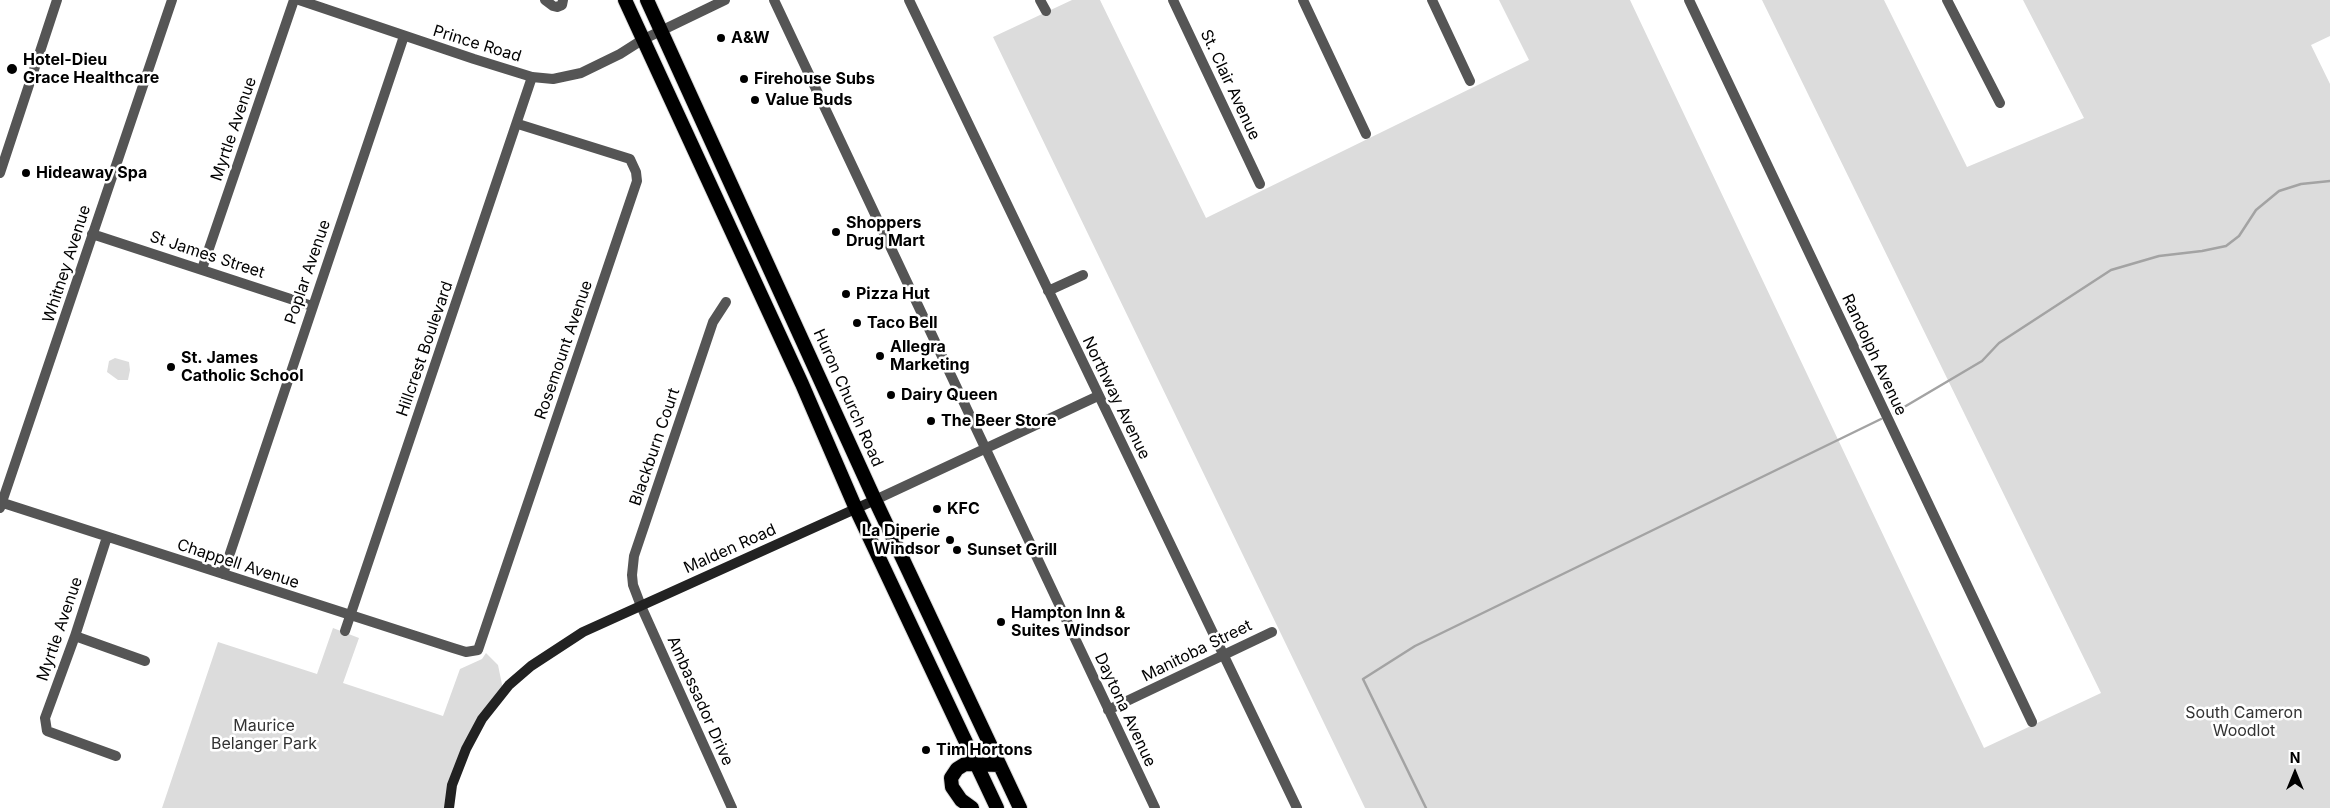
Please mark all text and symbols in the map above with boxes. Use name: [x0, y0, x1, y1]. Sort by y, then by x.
street label: Prince Road: [430, 21, 524, 67]
street label: St. Clair Avenue: [1196, 27, 1264, 143]
place label: A&W: [731, 28, 770, 48]
marker: A&W: [715, 32, 727, 44]
place label: Hotel-Dieu Grace Healthcare: [23, 50, 159, 88]
marker: Hotel-Dieu Grace Healthcare: [5, 62, 19, 76]
place label: Firehouse Subs: [754, 69, 875, 89]
marker: Firehouse Subs: [738, 73, 750, 85]
street label: Myrtle Avenue: [207, 74, 261, 184]
place label: Value Buds: [765, 90, 852, 110]
marker: Value Buds: [749, 94, 761, 106]
place label: Hideaway Spa: [36, 163, 147, 183]
marker: Hideaway Spa: [20, 167, 32, 179]
street label: Whitney Avenue: [39, 203, 95, 325]
place label: Shoppers Drug Mart: [846, 213, 925, 251]
street label: Poplar Avenue: [281, 217, 335, 327]
marker: Shoppers Drug Mart: [830, 226, 842, 238]
street label: St James Street: [147, 227, 267, 283]
street label: Rosemount Avenue: [531, 278, 597, 422]
street label: Hillcrest Boulevard: [393, 279, 457, 419]
place label: Pizza Hut: [856, 284, 930, 304]
marker: Pizza Hut: [840, 288, 852, 300]
street label: Randolph Avenue: [1837, 291, 1911, 419]
place label: Taco Bell: [867, 313, 938, 333]
marker: Taco Bell: [851, 317, 863, 329]
street label: Huron Church Road: [809, 326, 887, 470]
street label: Northway Avenue: [1078, 334, 1154, 462]
place label: Allegra Marketing: [890, 337, 970, 375]
place label: St. James Catholic School: [181, 348, 303, 386]
marker: Allegra Marketing: [874, 350, 886, 362]
marker: St. James Catholic School: [165, 361, 177, 373]
place label: Dairy Queen: [901, 385, 998, 405]
street label: Blackburn Court: [626, 386, 684, 508]
marker: Dairy Queen: [885, 389, 897, 401]
place label: The Beer Store: [941, 411, 1057, 431]
marker: The Beer Store: [925, 415, 937, 427]
place label: KFC: [947, 499, 980, 519]
marker: KFC: [931, 503, 943, 515]
street label: Malden Road: [681, 520, 779, 578]
place label: La Diperie Windsor: [862, 521, 940, 559]
marker: La Diperie Windsor: [944, 534, 956, 546]
street label: Chappell Avenue: [174, 535, 302, 593]
place label: Sunset Grill: [967, 540, 1057, 560]
marker: Sunset Grill: [951, 544, 963, 556]
street label: Myrtle Avenue: [33, 574, 87, 684]
place label: Hampton Inn & Suites Windsor: [1011, 603, 1130, 641]
marker: Hampton Inn & Suites Windsor: [995, 616, 1007, 628]
street label: Manitoba Street: [1139, 616, 1255, 686]
street label: Ambassador Drive: [663, 633, 737, 769]
street label: Daytona Avenue: [1090, 650, 1160, 770]
park label: South Cameron Woodlot: [2185, 703, 2303, 741]
park label: Maurice Belanger Park: [211, 716, 317, 754]
place label: Tim Hortons: [936, 740, 1032, 760]
marker: Tim Hortons: [920, 744, 932, 756]
north arrow: [2270, 748, 2320, 798]
text: N: [2290, 749, 2300, 766]

